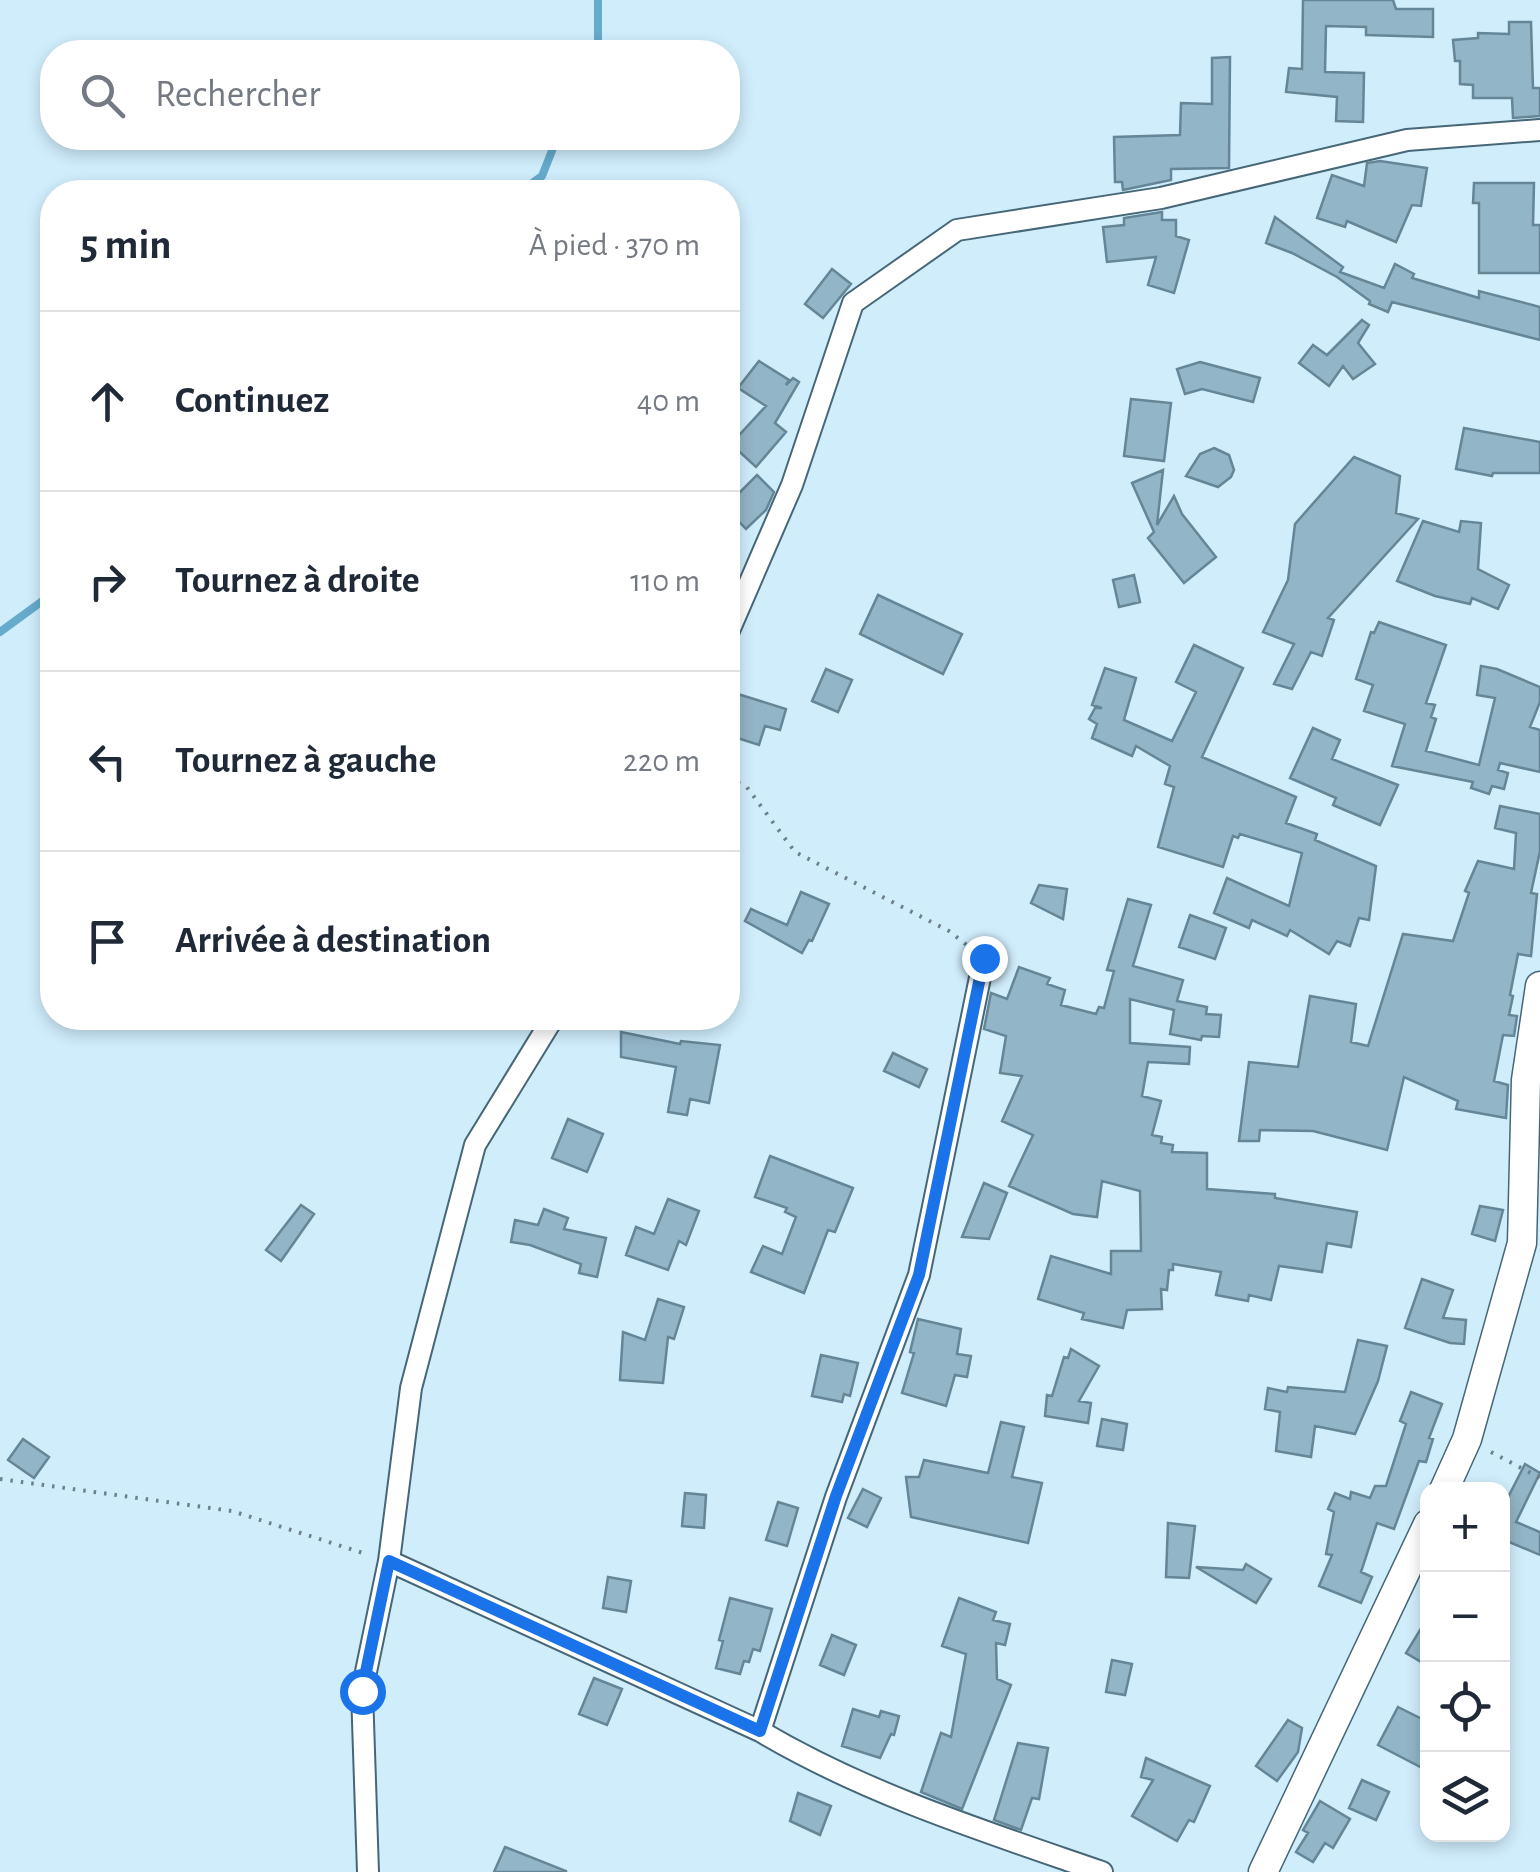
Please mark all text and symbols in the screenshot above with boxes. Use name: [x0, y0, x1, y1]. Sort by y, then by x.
search box: [40, 40, 740, 150]
icon: search: [75, 68, 130, 123]
text: Rechercher: [155, 76, 321, 114]
text: 5 min: [80, 224, 172, 266]
text: À pied · 370 m: [529, 229, 700, 261]
icon: ahead: [80, 374, 135, 429]
text: Continuez: [175, 382, 329, 420]
text: 40 m: [637, 385, 700, 417]
icon: right: [80, 554, 135, 609]
text: Tournez à droite: [175, 562, 420, 600]
text: 110 m: [630, 565, 700, 597]
icon: left: [80, 734, 135, 789]
text: Tournez à gauche: [175, 742, 437, 780]
text: 220 m: [623, 745, 700, 777]
icon: arrive: [80, 914, 135, 969]
text: Arrivée à destination: [175, 922, 491, 960]
route end: [962, 936, 1008, 982]
map controls: [1420, 1482, 1510, 1842]
button: +: [1420, 1482, 1510, 1572]
button: −: [1420, 1572, 1510, 1662]
button: locate: [1420, 1662, 1510, 1752]
route start: [340, 1669, 386, 1715]
button: layers: [1420, 1752, 1510, 1842]

